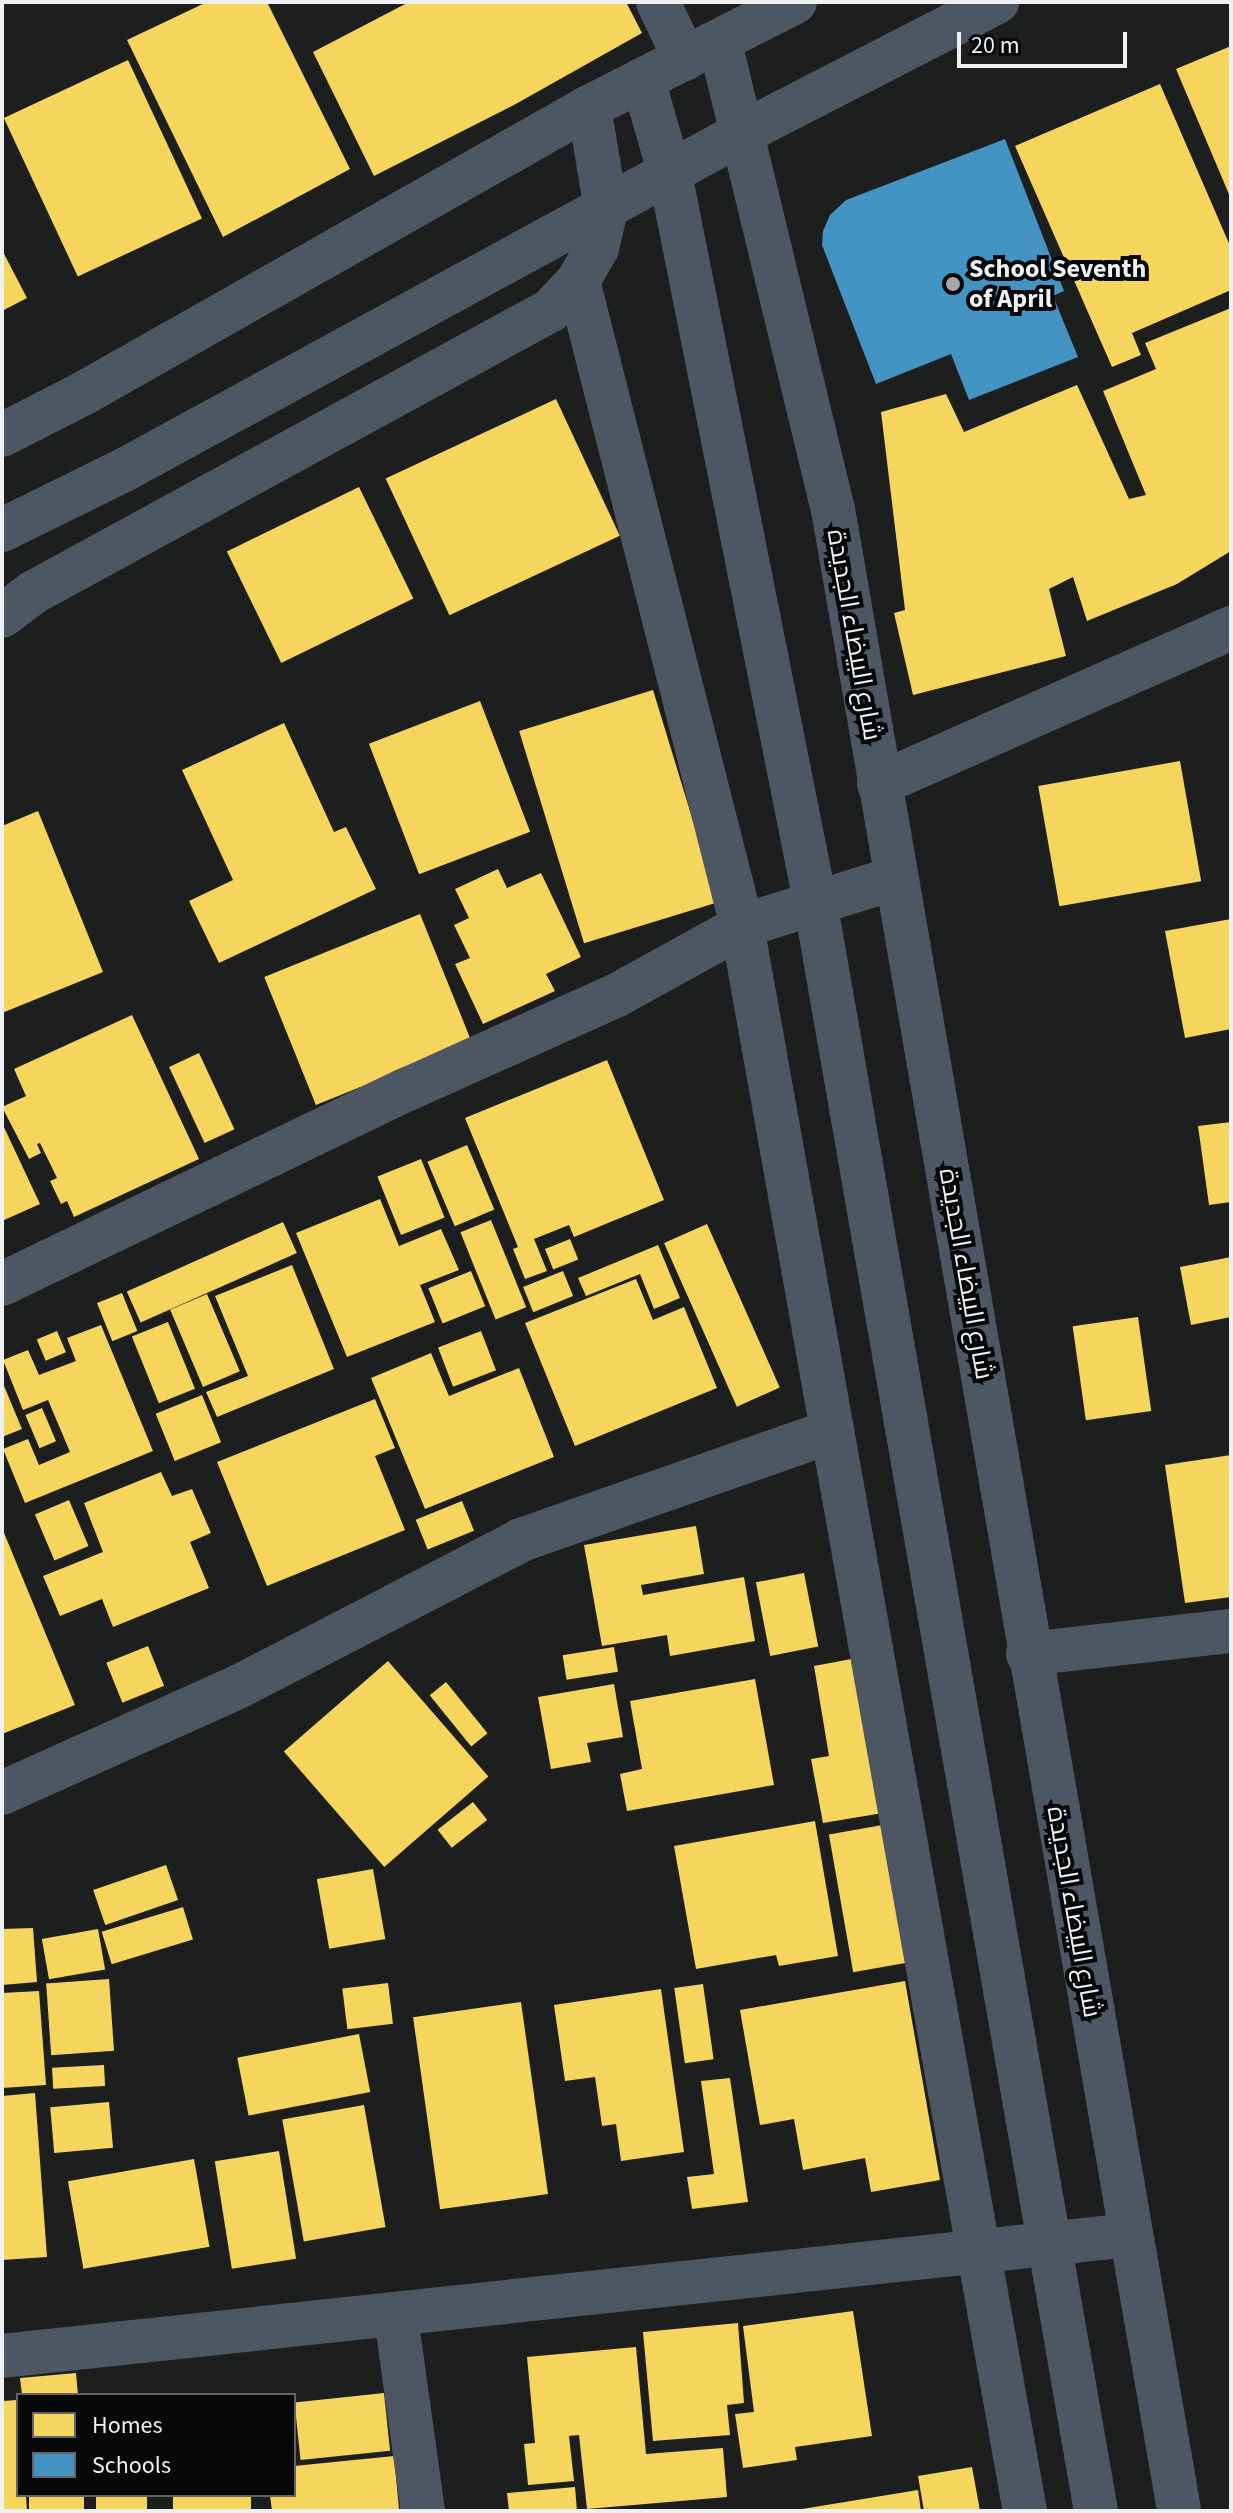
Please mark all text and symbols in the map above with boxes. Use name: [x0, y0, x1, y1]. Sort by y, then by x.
scale bar: [961, 16, 1131, 66]
text: 20 m: [971, 28, 1020, 63]
place label: School Seventh of April: [969, 253, 1146, 314]
marker: School Seventh of April: [944, 275, 962, 293]
street label: شارع البيضاء الجديدة: [820, 527, 888, 743]
street label: شارع البيضاء الجديدة: [932, 1166, 1000, 1382]
street label: شارع البيضاء الجديدة: [1040, 1804, 1108, 2020]
legend: [16, 2393, 296, 2497]
text: Homes: [92, 2408, 163, 2443]
text: Schools: [92, 2448, 171, 2483]

